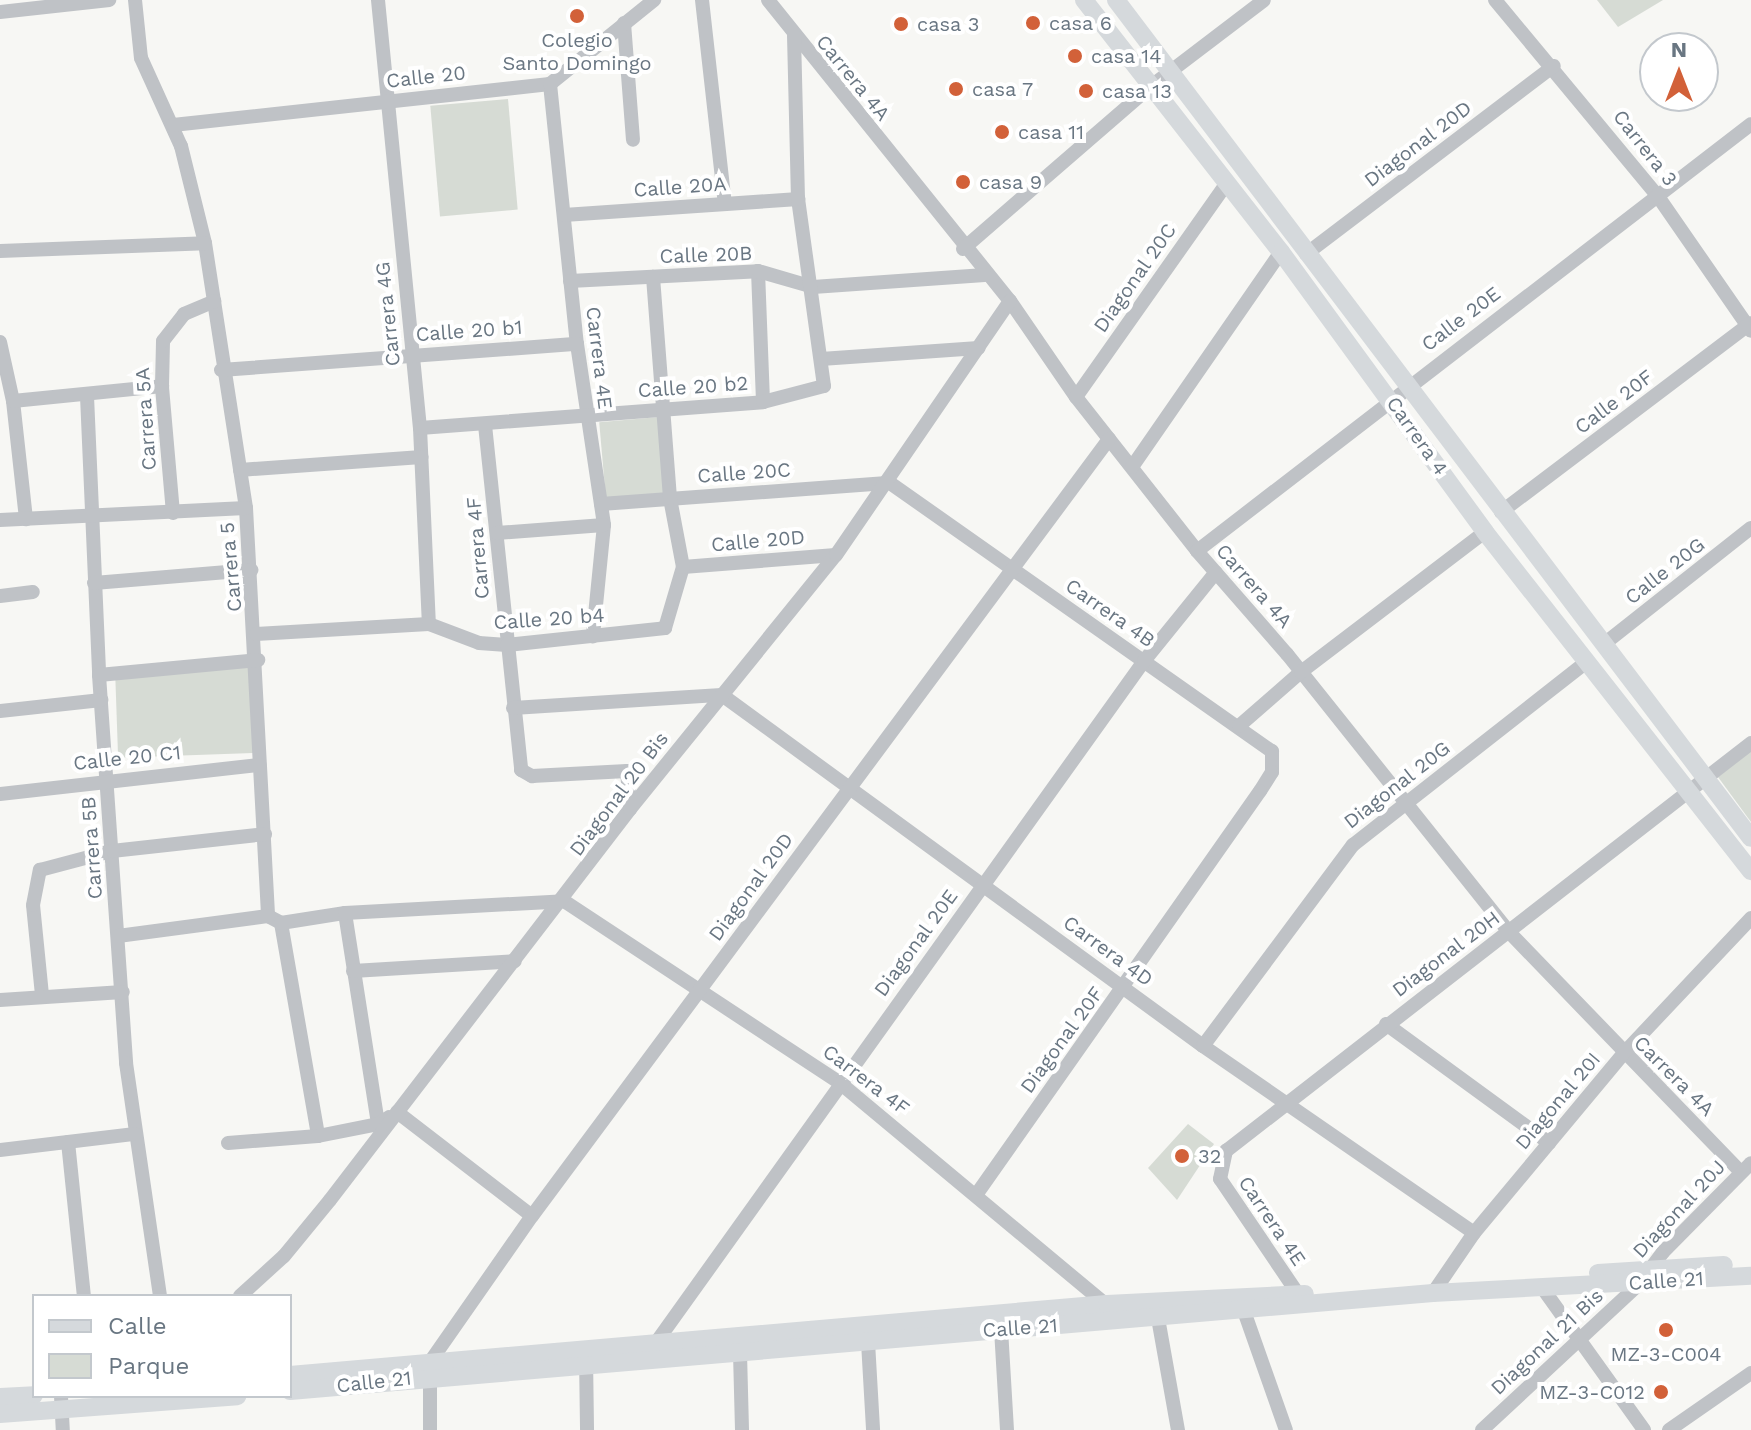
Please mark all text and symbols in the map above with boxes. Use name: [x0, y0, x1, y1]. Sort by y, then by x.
marker: Colegio Santo Domingo: [568, 7, 586, 25]
place label: casa 6: [1049, 11, 1112, 35]
place label: casa 3: [917, 12, 980, 36]
marker: casa 6: [1024, 14, 1042, 32]
marker: casa 3: [892, 15, 910, 33]
place label: Colegio Santo Domingo: [502, 28, 652, 75]
street label: Carrera 4A: [811, 30, 895, 126]
north arrow: [1639, 32, 1719, 112]
text: N: [1671, 37, 1687, 62]
place label: casa 14: [1091, 44, 1162, 68]
marker: casa 14: [1066, 47, 1084, 65]
street label: Calle 20: [385, 61, 467, 93]
place label: casa 7: [972, 77, 1034, 101]
place label: casa 13: [1102, 79, 1173, 103]
marker: casa 7: [947, 80, 965, 98]
marker: casa 13: [1077, 82, 1095, 100]
street label: Diagonal 20D: [1359, 96, 1477, 192]
street label: Carrera 3: [1608, 105, 1682, 191]
place label: casa 11: [1018, 120, 1085, 144]
marker: casa 11: [993, 123, 1011, 141]
place label: casa 9: [979, 170, 1043, 194]
street label: Calle 20A: [633, 172, 727, 202]
marker: casa 9: [954, 173, 972, 191]
street label: Diagonal 20C: [1088, 219, 1182, 337]
street label: Calle 20B: [659, 241, 753, 269]
street label: Carrera 4G: [371, 260, 405, 368]
street label: Calle 20E: [1417, 282, 1505, 356]
street label: Carrera 4E: [581, 305, 617, 411]
street label: Calle 20 b1: [415, 315, 523, 347]
street label: Calle 20F: [1570, 365, 1658, 439]
street label: Carrera 5A: [130, 367, 162, 471]
street label: Calle 20 b2: [637, 371, 749, 403]
street label: Carrera 4: [1381, 392, 1453, 480]
street label: Calle 20C: [697, 458, 791, 488]
street label: Carrera 4F: [462, 496, 494, 600]
street label: Carrera 5: [215, 521, 247, 613]
street label: Calle 20D: [710, 525, 806, 557]
street label: Calle 20G: [1620, 533, 1710, 609]
street label: Carrera 4A: [1211, 539, 1297, 633]
street label: Carrera 4B: [1061, 573, 1159, 653]
street label: Calle 20 b4: [493, 603, 605, 635]
street label: Diagonal 20 Bis: [564, 727, 674, 861]
street label: Diagonal 20G: [1339, 736, 1455, 834]
street label: Calle 20 C1: [72, 740, 182, 776]
street label: Carrera 5B: [76, 796, 108, 900]
street label: Diagonal 20D: [703, 828, 799, 946]
street label: Diagonal 20E: [869, 885, 963, 1001]
street label: Diagonal 20H: [1387, 906, 1505, 1002]
street label: Carrera 4D: [1058, 910, 1158, 992]
street label: Diagonal 20F: [1015, 982, 1109, 1098]
street label: Carrera 4A: [1629, 1031, 1719, 1121]
street label: Carrera 4F: [818, 1039, 914, 1121]
street label: Diagonal 20I: [1510, 1047, 1606, 1155]
place label: 32: [1198, 1144, 1221, 1168]
marker: 32: [1173, 1147, 1191, 1165]
street label: Diagonal 20J: [1627, 1155, 1731, 1263]
street label: Carrera 4E: [1233, 1171, 1311, 1271]
street label: Calle 21: [1628, 1266, 1704, 1296]
street label: Diagonal 21 Bis: [1486, 1284, 1608, 1400]
legend: [32, 1294, 292, 1398]
text: Calle: [108, 1312, 167, 1340]
street label: Calle 21: [982, 1313, 1058, 1343]
marker: MZ-3-C004: [1657, 1321, 1675, 1339]
place label: MZ-3-C004: [1610, 1342, 1722, 1366]
text: Parque: [108, 1352, 189, 1380]
street label: Calle 21: [335, 1366, 413, 1398]
place label: MZ-3-C012: [1539, 1380, 1645, 1404]
marker: MZ-3-C012: [1652, 1383, 1670, 1401]

